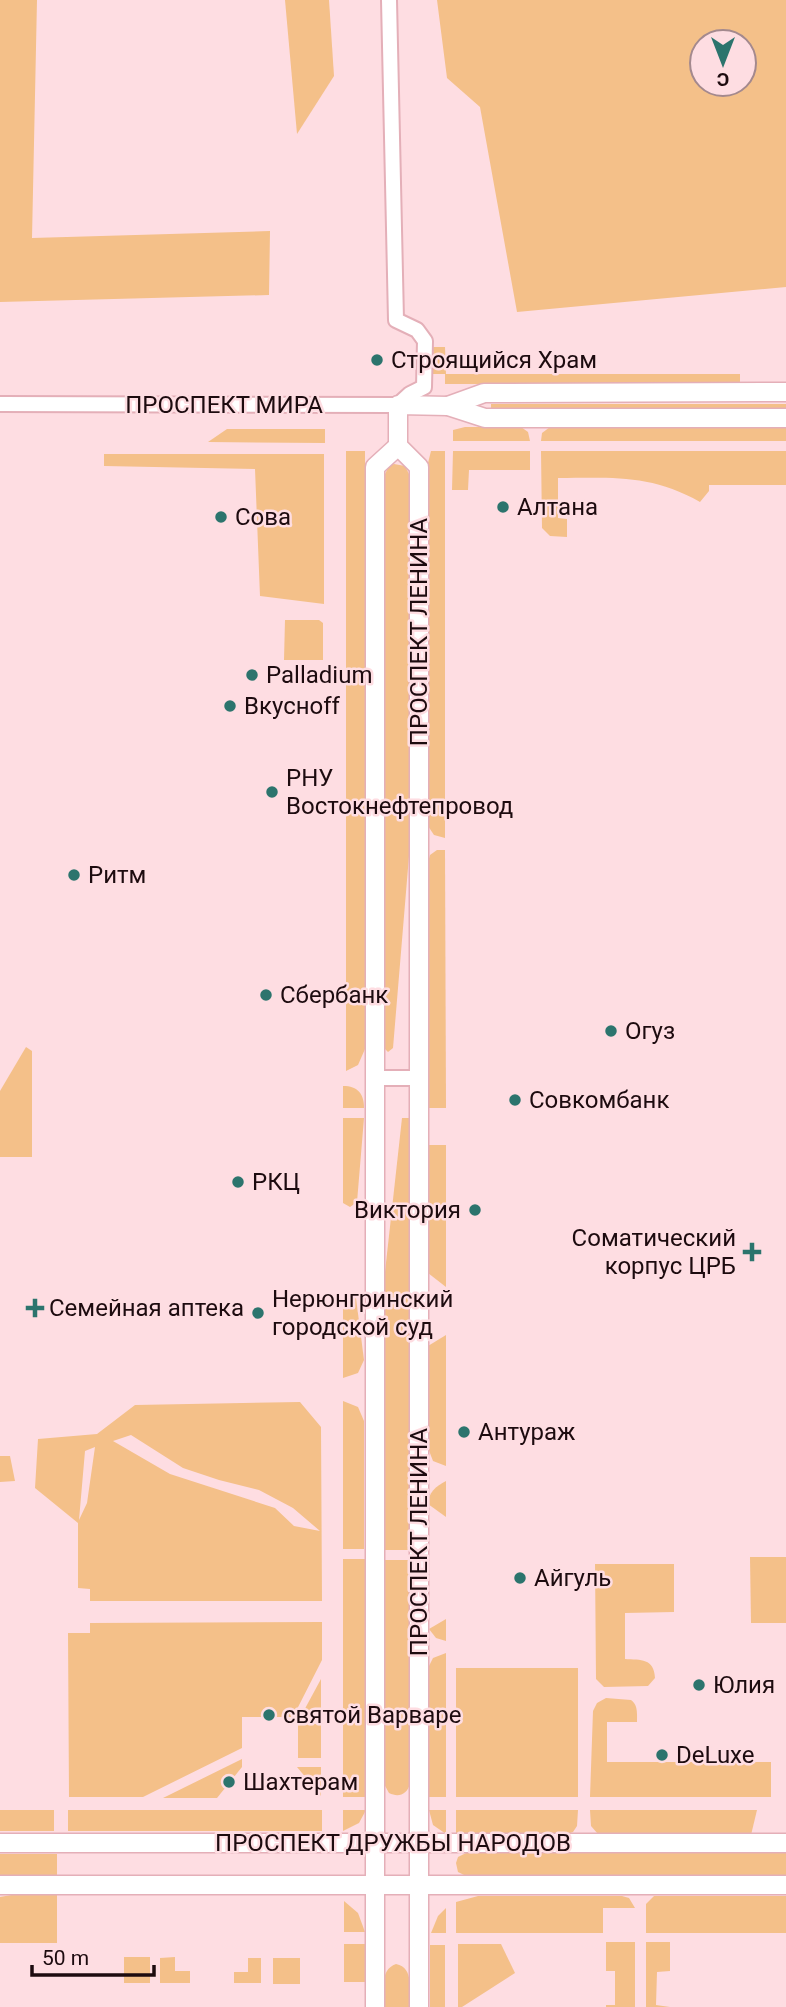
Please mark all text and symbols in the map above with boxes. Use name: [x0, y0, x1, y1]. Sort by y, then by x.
north arrow: [688, 28, 758, 98]
text: С: [717, 68, 729, 91]
place label: Строящийся Храм: [391, 346, 597, 374]
marker: Строящийся Храм: [369, 352, 385, 368]
street label: ПРОСПЕКТ МИРА: [125, 391, 323, 419]
place label: Алтана: [517, 493, 598, 521]
marker: Алтана: [495, 499, 511, 515]
place label: Сова: [235, 503, 291, 531]
marker: Сова: [213, 509, 229, 525]
street label: ПРОСПЕКТ ЛЕНИНА: [405, 518, 433, 746]
place label: Palladium: [266, 661, 372, 689]
marker: Palladium: [244, 667, 260, 683]
place label: Вкусноff: [244, 692, 341, 720]
marker: Вкусноff: [222, 698, 238, 714]
place label: РНУ Востокнефтепровод: [286, 764, 513, 820]
marker: РНУ Востокнефтепровод: [264, 784, 280, 800]
place label: Ритм: [88, 861, 146, 889]
marker: Ритм: [66, 867, 82, 883]
place label: Сбербанк: [280, 981, 388, 1009]
marker: Сбербанк: [258, 987, 274, 1003]
place label: Огуз: [625, 1017, 675, 1045]
marker: Огуз: [603, 1023, 619, 1039]
place label: Совкомбанк: [529, 1086, 669, 1114]
marker: Совкомбанк: [507, 1092, 523, 1108]
place label: РКЦ: [252, 1168, 300, 1196]
marker: РКЦ: [230, 1174, 246, 1190]
place label: Виктория: [354, 1196, 461, 1224]
marker: Виктория: [467, 1202, 483, 1218]
place label: Соматический корпус ЦРБ: [572, 1224, 736, 1280]
marker: Соматический корпус ЦРБ: [742, 1242, 762, 1262]
place label: Нерюнгринский городской суд: [272, 1285, 453, 1341]
place label: Семейная аптека: [49, 1294, 244, 1322]
marker: Семейная аптека: [27, 1300, 43, 1316]
marker: Нерюнгринский городской суд: [250, 1305, 266, 1321]
place label: Антураж: [478, 1418, 576, 1446]
marker: Антураж: [456, 1424, 472, 1440]
street label: ПРОСПЕКТ ЛЕНИНА: [405, 1428, 433, 1656]
place label: Айгуль: [534, 1564, 611, 1592]
marker: Айгуль: [512, 1570, 528, 1586]
place label: Юлия: [713, 1671, 775, 1699]
marker: Юлия: [691, 1677, 707, 1693]
place label: святой Варваре: [283, 1701, 461, 1729]
marker: святой Варваре: [261, 1707, 277, 1723]
place label: DeLuxe: [676, 1741, 755, 1769]
marker: DeLuxe: [654, 1747, 670, 1763]
place label: Шахтерам: [243, 1768, 358, 1796]
marker: Шахтерам: [221, 1774, 237, 1790]
street label: ПРОСПЕКТ ДРУЖБЫ НАРОДОВ: [215, 1829, 571, 1857]
scale bar: [32, 1934, 154, 1978]
text: 50 m: [42, 1946, 89, 1970]

